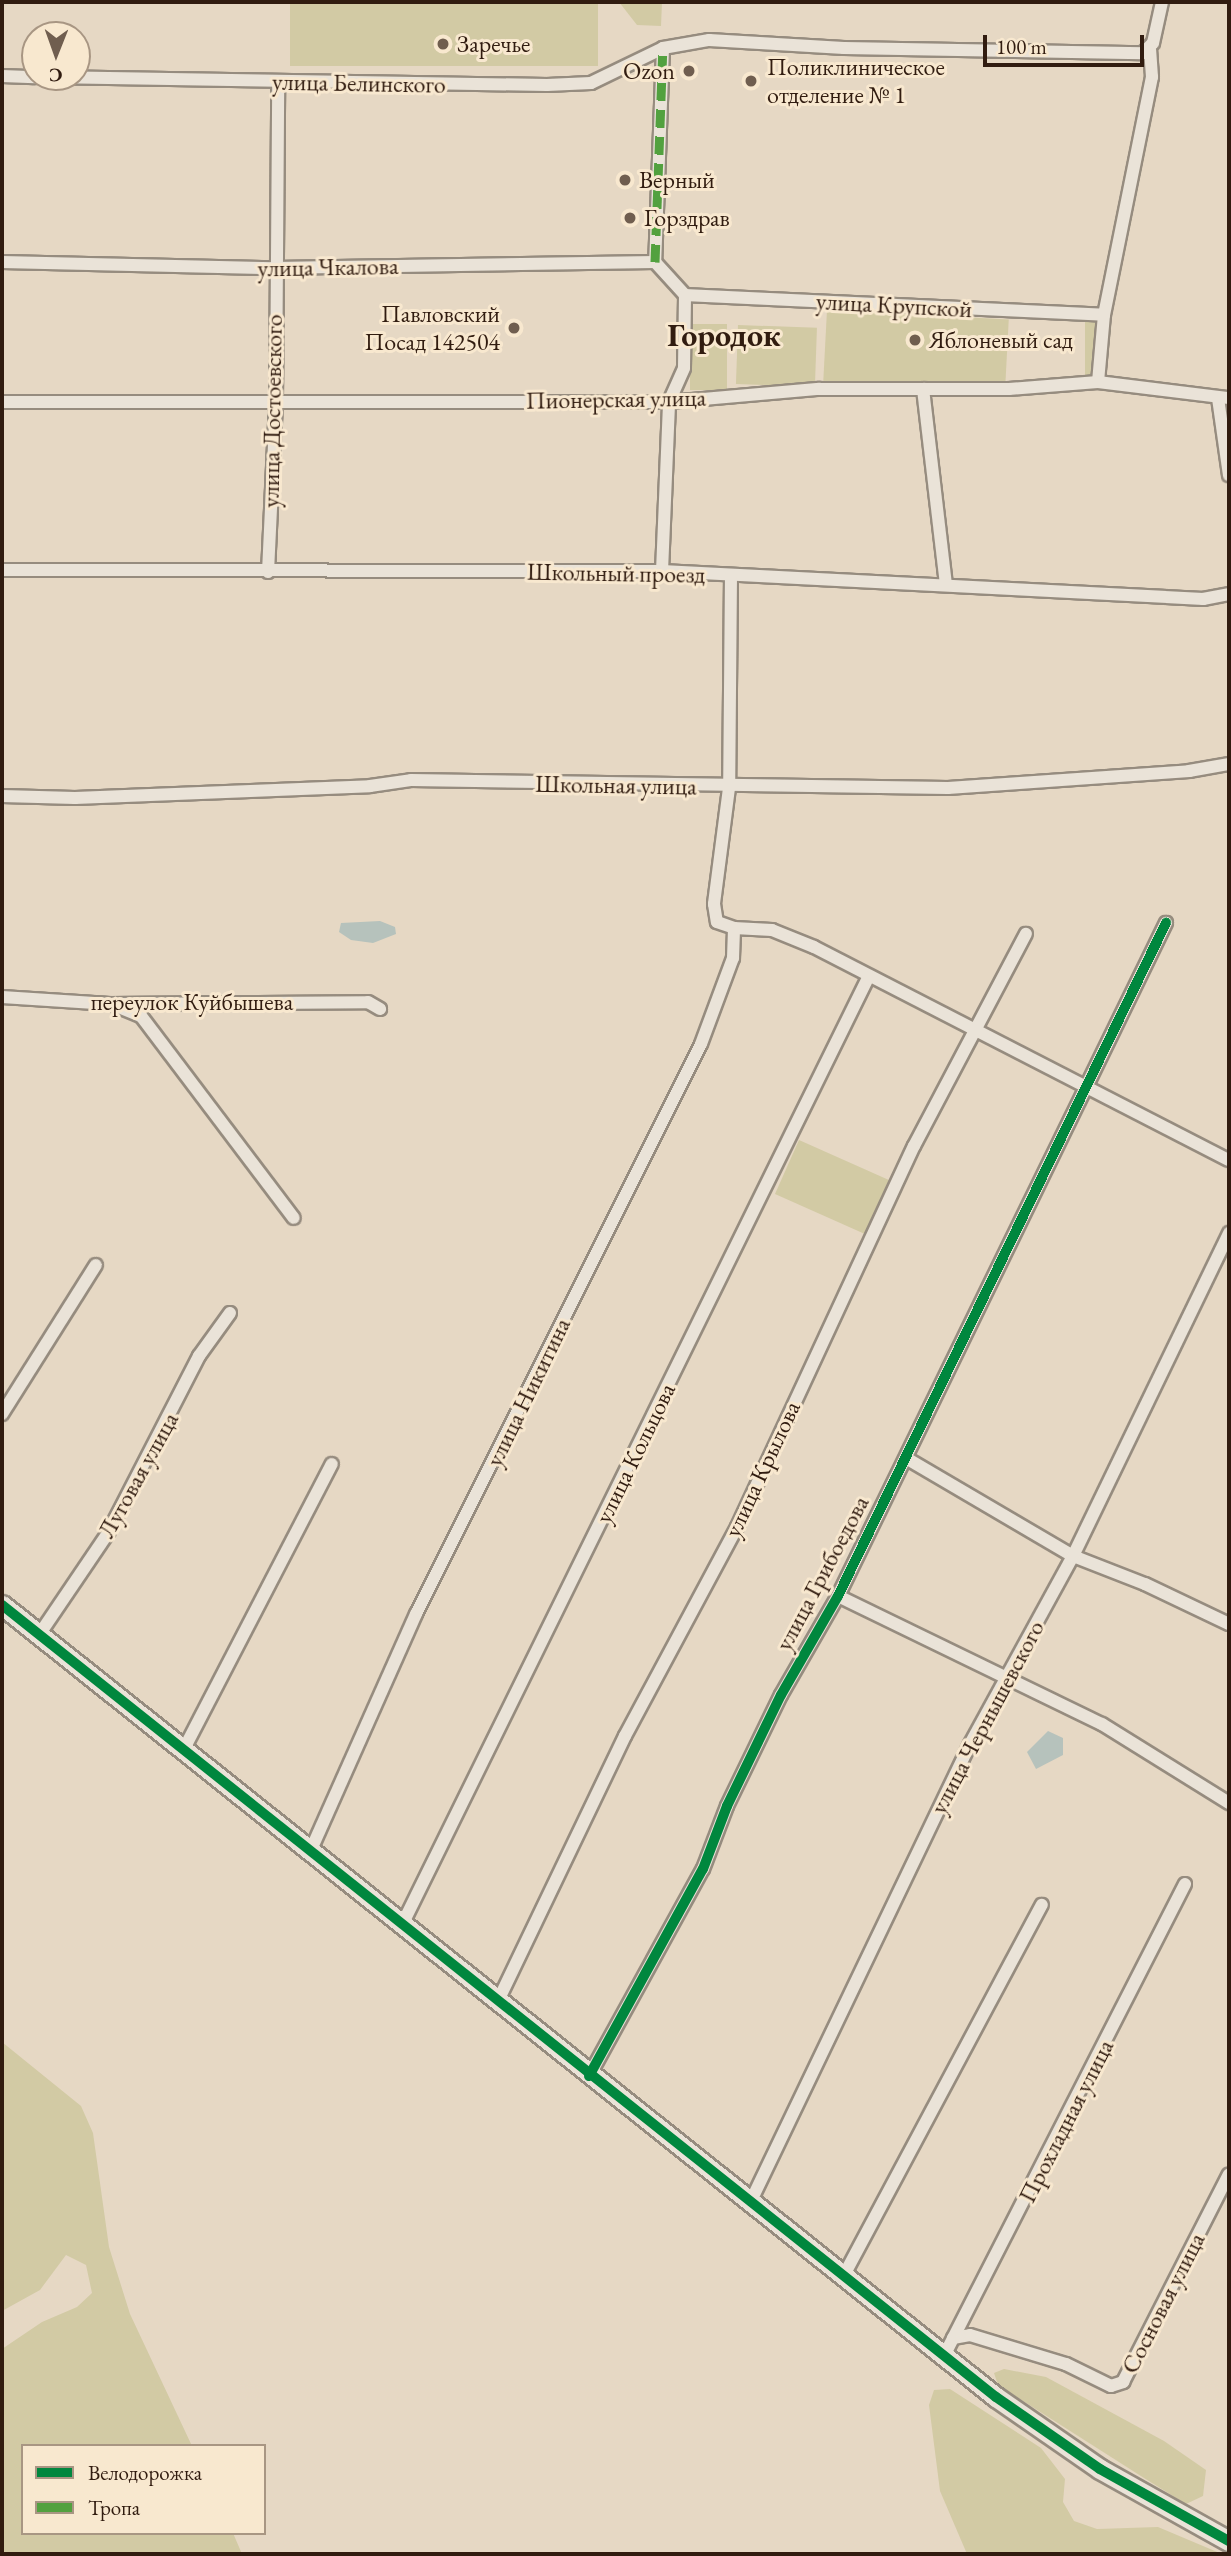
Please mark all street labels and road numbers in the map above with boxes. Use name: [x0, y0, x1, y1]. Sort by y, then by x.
street label: улица Белинского: [272, 67, 446, 99]
street label: улица Чкалова: [257, 251, 399, 283]
street label: улица Крупской: [815, 287, 973, 323]
street label: улица Достоевского: [256, 314, 288, 508]
street label: Пионерская улица: [526, 383, 706, 415]
street label: Школьный проезд: [527, 557, 705, 589]
street label: Школьная улица: [535, 769, 697, 801]
street label: переулок Куйбышева: [91, 988, 293, 1016]
street label: улица Никитина: [480, 1313, 576, 1471]
street label: улица Кольцова: [589, 1378, 681, 1528]
street label: улица Крылова: [718, 1396, 806, 1542]
street label: Луговая улица: [92, 1407, 184, 1543]
street label: улица Грибоедова: [769, 1491, 875, 1655]
street label: улица Чернышевского: [924, 1615, 1050, 1819]
street label: Прохладная улица: [1012, 2035, 1120, 2207]
street label: Сосновая улица: [1115, 2228, 1211, 2378]

